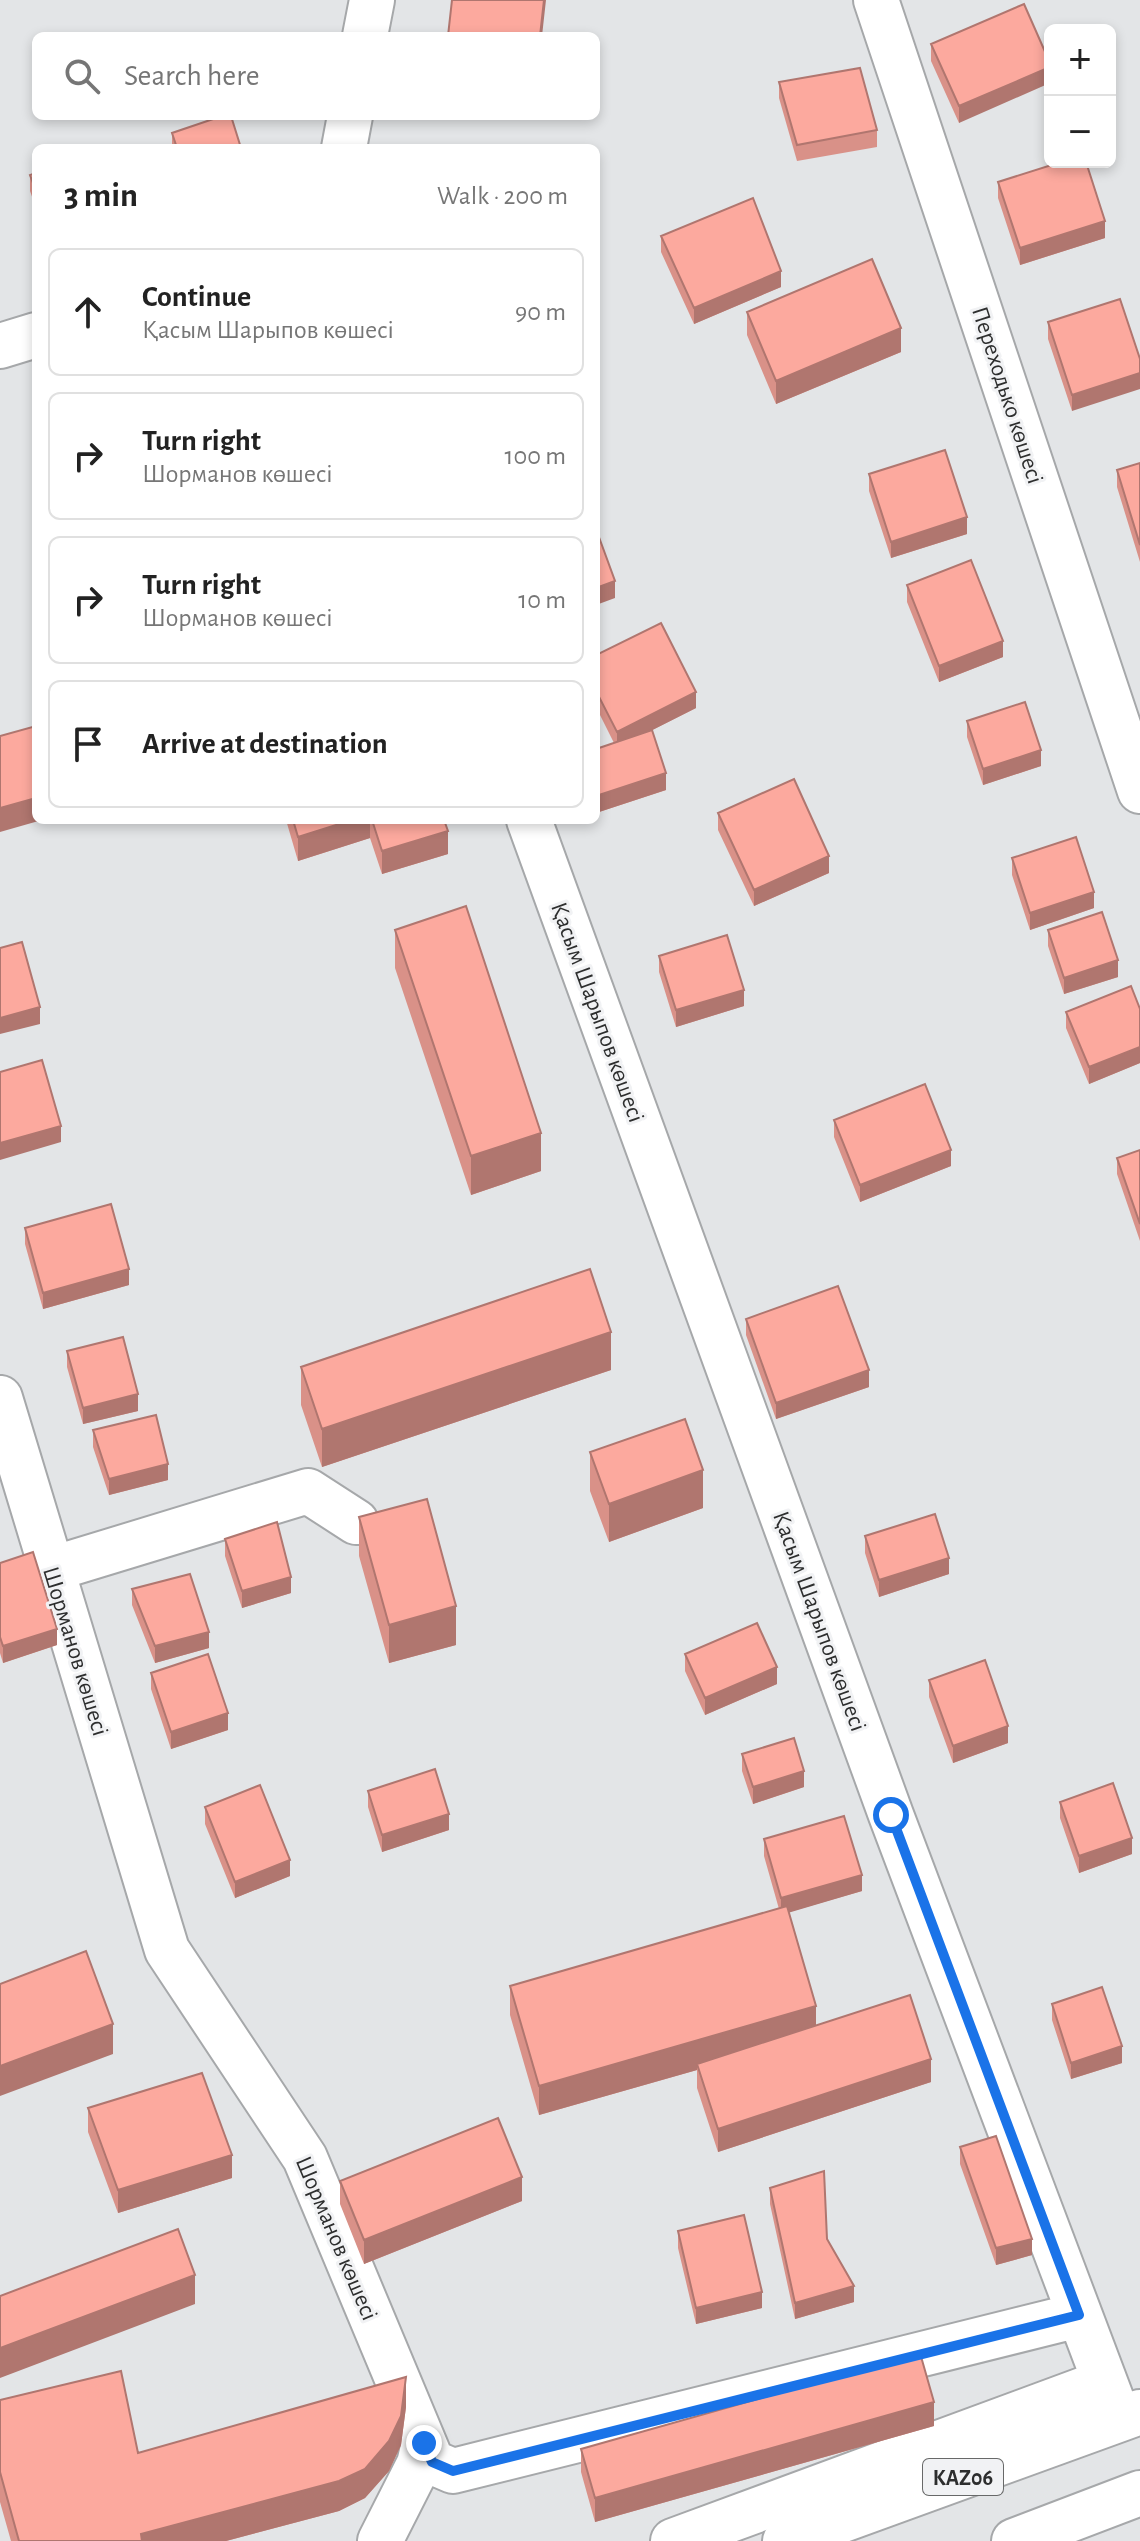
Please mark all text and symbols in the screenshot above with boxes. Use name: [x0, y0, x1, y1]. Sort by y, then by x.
map controls: [1044, 24, 1116, 168]
button: +: [1044, 24, 1116, 96]
search box: [32, 32, 600, 120]
icon: search: [60, 54, 104, 98]
text: Search here: [124, 61, 260, 91]
button: −: [1044, 96, 1116, 168]
text: 3 min: [64, 179, 138, 213]
text: Walk · 200 m: [437, 183, 568, 209]
text: Continue: [142, 282, 251, 312]
icon: ahead: [66, 290, 110, 334]
text: 90 m: [515, 299, 566, 325]
street label: Переходько көшесі: [967, 304, 1047, 487]
text: Қасым Шарыпов көшесі: [142, 317, 394, 343]
text: Turn right: [142, 426, 261, 456]
icon: right: [66, 434, 110, 478]
text: 100 m: [505, 443, 566, 469]
text: Шорманов көшесі: [142, 461, 332, 487]
text: Turn right: [142, 570, 261, 600]
icon: right: [66, 578, 110, 622]
text: 10 m: [518, 587, 566, 613]
text: Шорманов көшесі: [142, 605, 332, 631]
icon: arrive: [66, 722, 110, 766]
text: Arrive at destination: [142, 729, 388, 759]
street label: Қасым Шарыпов көшесі: [546, 899, 648, 1126]
street label: Қасым Шарыпов көшесі: [768, 1508, 870, 1735]
street label: Шорманов көшесі: [38, 1564, 112, 1739]
route start: [873, 1797, 909, 1833]
street label: Шорманов көшесі: [291, 2153, 381, 2324]
route end: [406, 2425, 442, 2461]
road number: KАZ06: [923, 2459, 1003, 2495]

